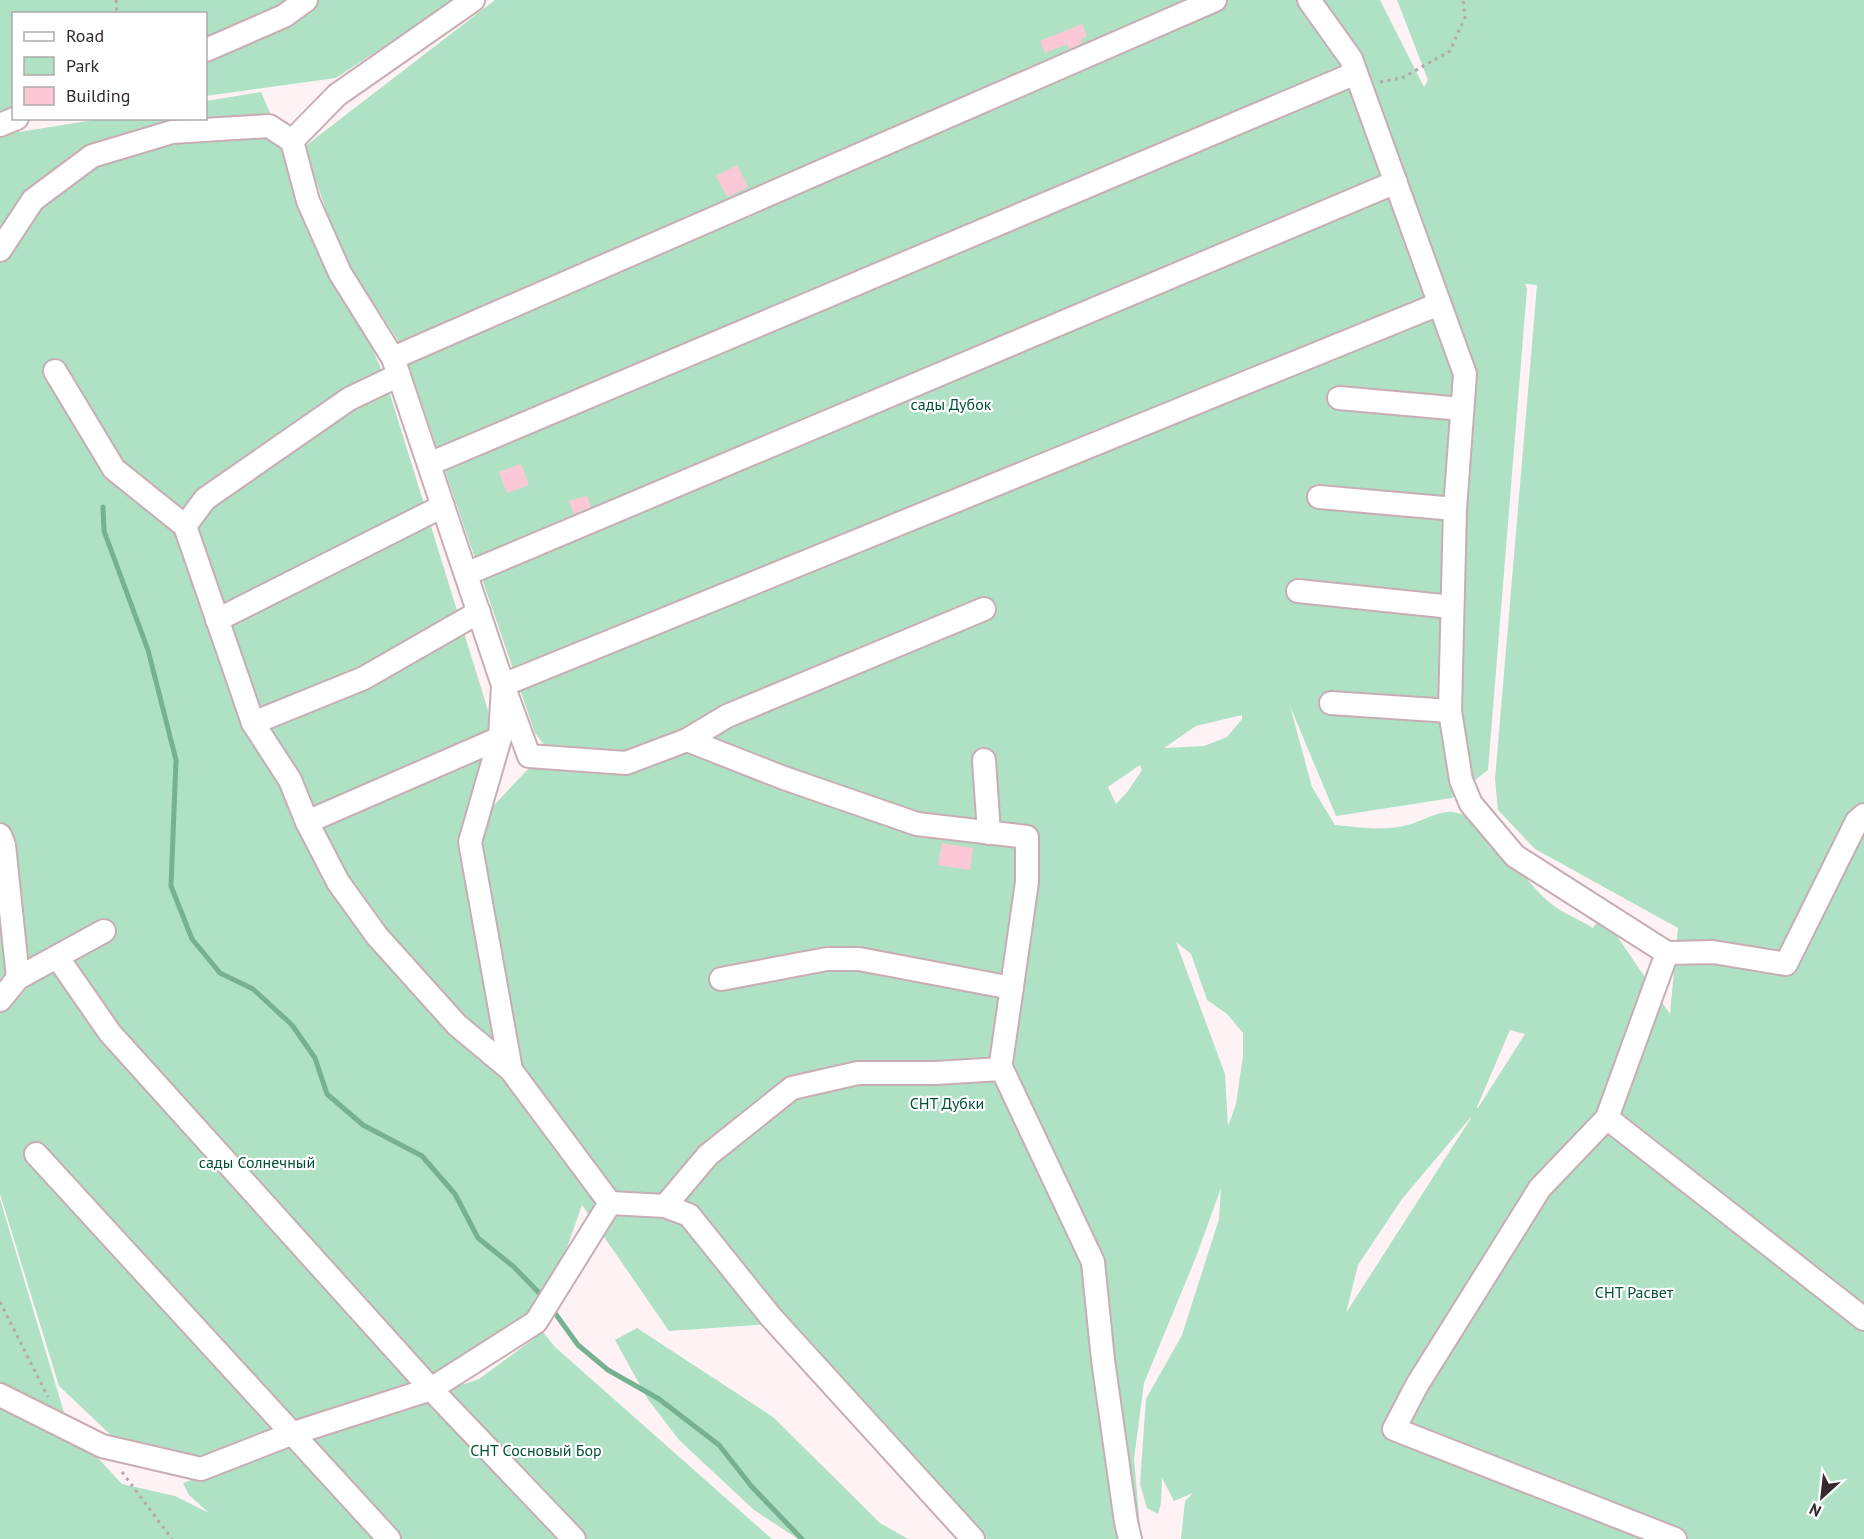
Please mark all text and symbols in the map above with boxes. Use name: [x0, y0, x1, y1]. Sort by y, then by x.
legend: [12, 12, 207, 120]
text: Road: [66, 24, 104, 47]
text: Park: [66, 54, 99, 77]
text: Building: [66, 84, 130, 107]
park label: сады Дубок: [911, 394, 992, 414]
park label: СНТ Дубки: [910, 1093, 984, 1113]
park label: сады Солнечный: [199, 1152, 315, 1172]
park label: СНТ Расвет: [1595, 1282, 1674, 1302]
park label: СНТ Сосновый Бор: [470, 1440, 602, 1460]
north arrow: [1792, 1467, 1852, 1527]
text: N: [1806, 1499, 1824, 1522]

